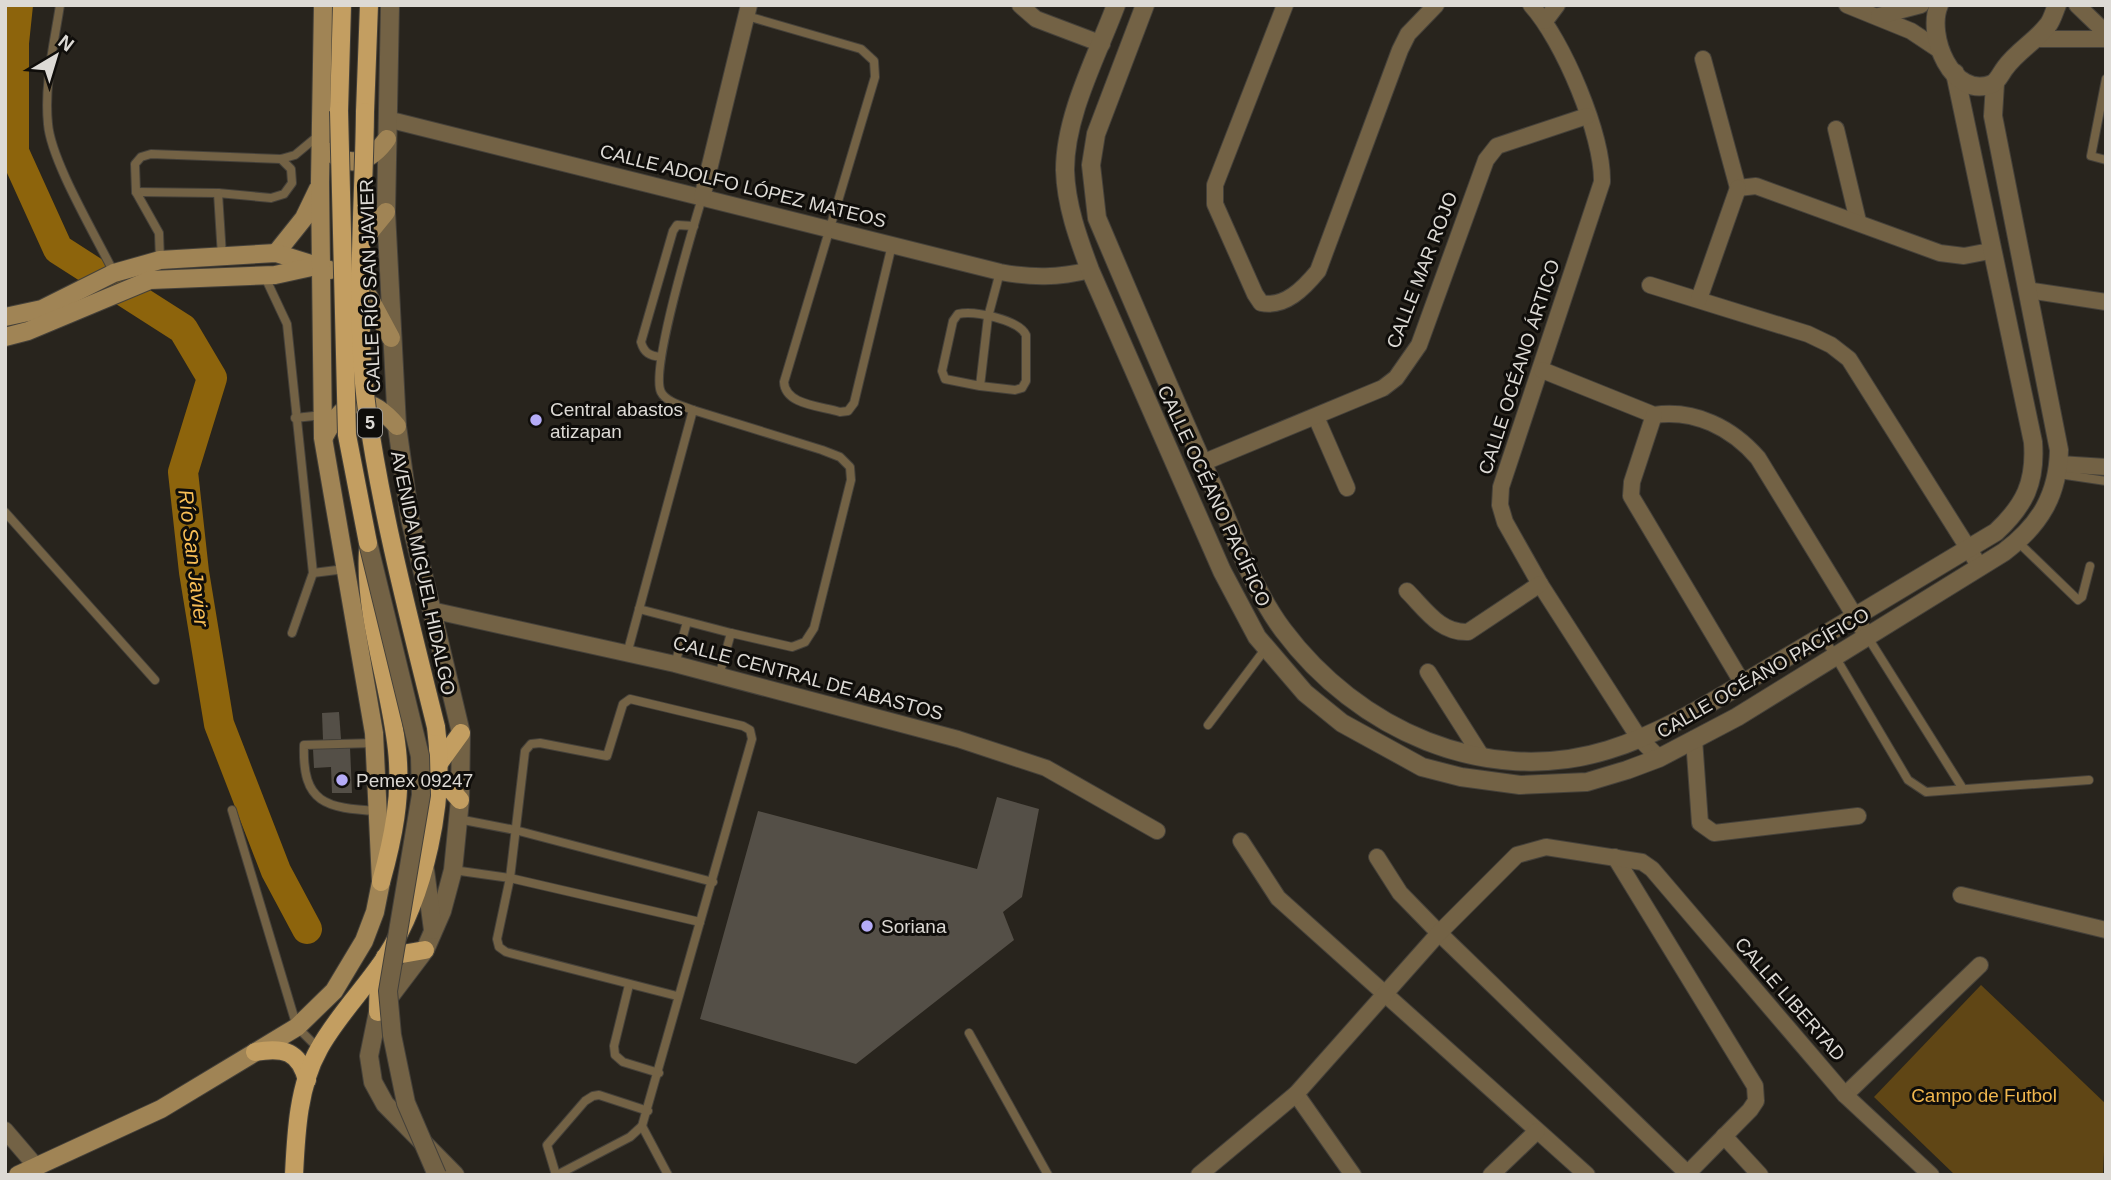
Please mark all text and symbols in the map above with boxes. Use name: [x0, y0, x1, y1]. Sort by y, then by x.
north arrow: [21, 21, 91, 91]
text: N: [54, 30, 78, 55]
street label: CALLE ADOLFO LÓPEZ MATEOS: [598, 140, 888, 232]
street label: CALLE RÍO SAN JAVIER: [356, 179, 384, 393]
street label: CALLE MAR ROJO: [1382, 189, 1462, 351]
street label: CALLE OCÉANO ÁRTICO: [1474, 257, 1564, 477]
street label: CALLE OCÉANO PACÍFICO: [1153, 382, 1275, 610]
place label: Central abastos atizapan: [550, 399, 683, 442]
road number: 5: [358, 408, 382, 438]
marker: Central abastos atizapan: [528, 412, 544, 428]
street label: AVENIDA MIGUEL HIDALGO: [387, 449, 459, 697]
water label: Río San Javier: [174, 488, 214, 629]
street label: CALLE OCÉANO PACÍFICO: [1653, 604, 1873, 742]
street label: CALLE CENTRAL DE ABASTOS: [671, 632, 945, 724]
place label: Pemex 09247: [356, 770, 473, 791]
marker: Pemex 09247: [334, 772, 350, 788]
place label: Soriana: [881, 916, 947, 937]
marker: Soriana: [859, 918, 875, 934]
street label: CALLE LIBERTAD: [1731, 933, 1849, 1065]
park label: Campo de Futbol: [1911, 1085, 2057, 1106]

